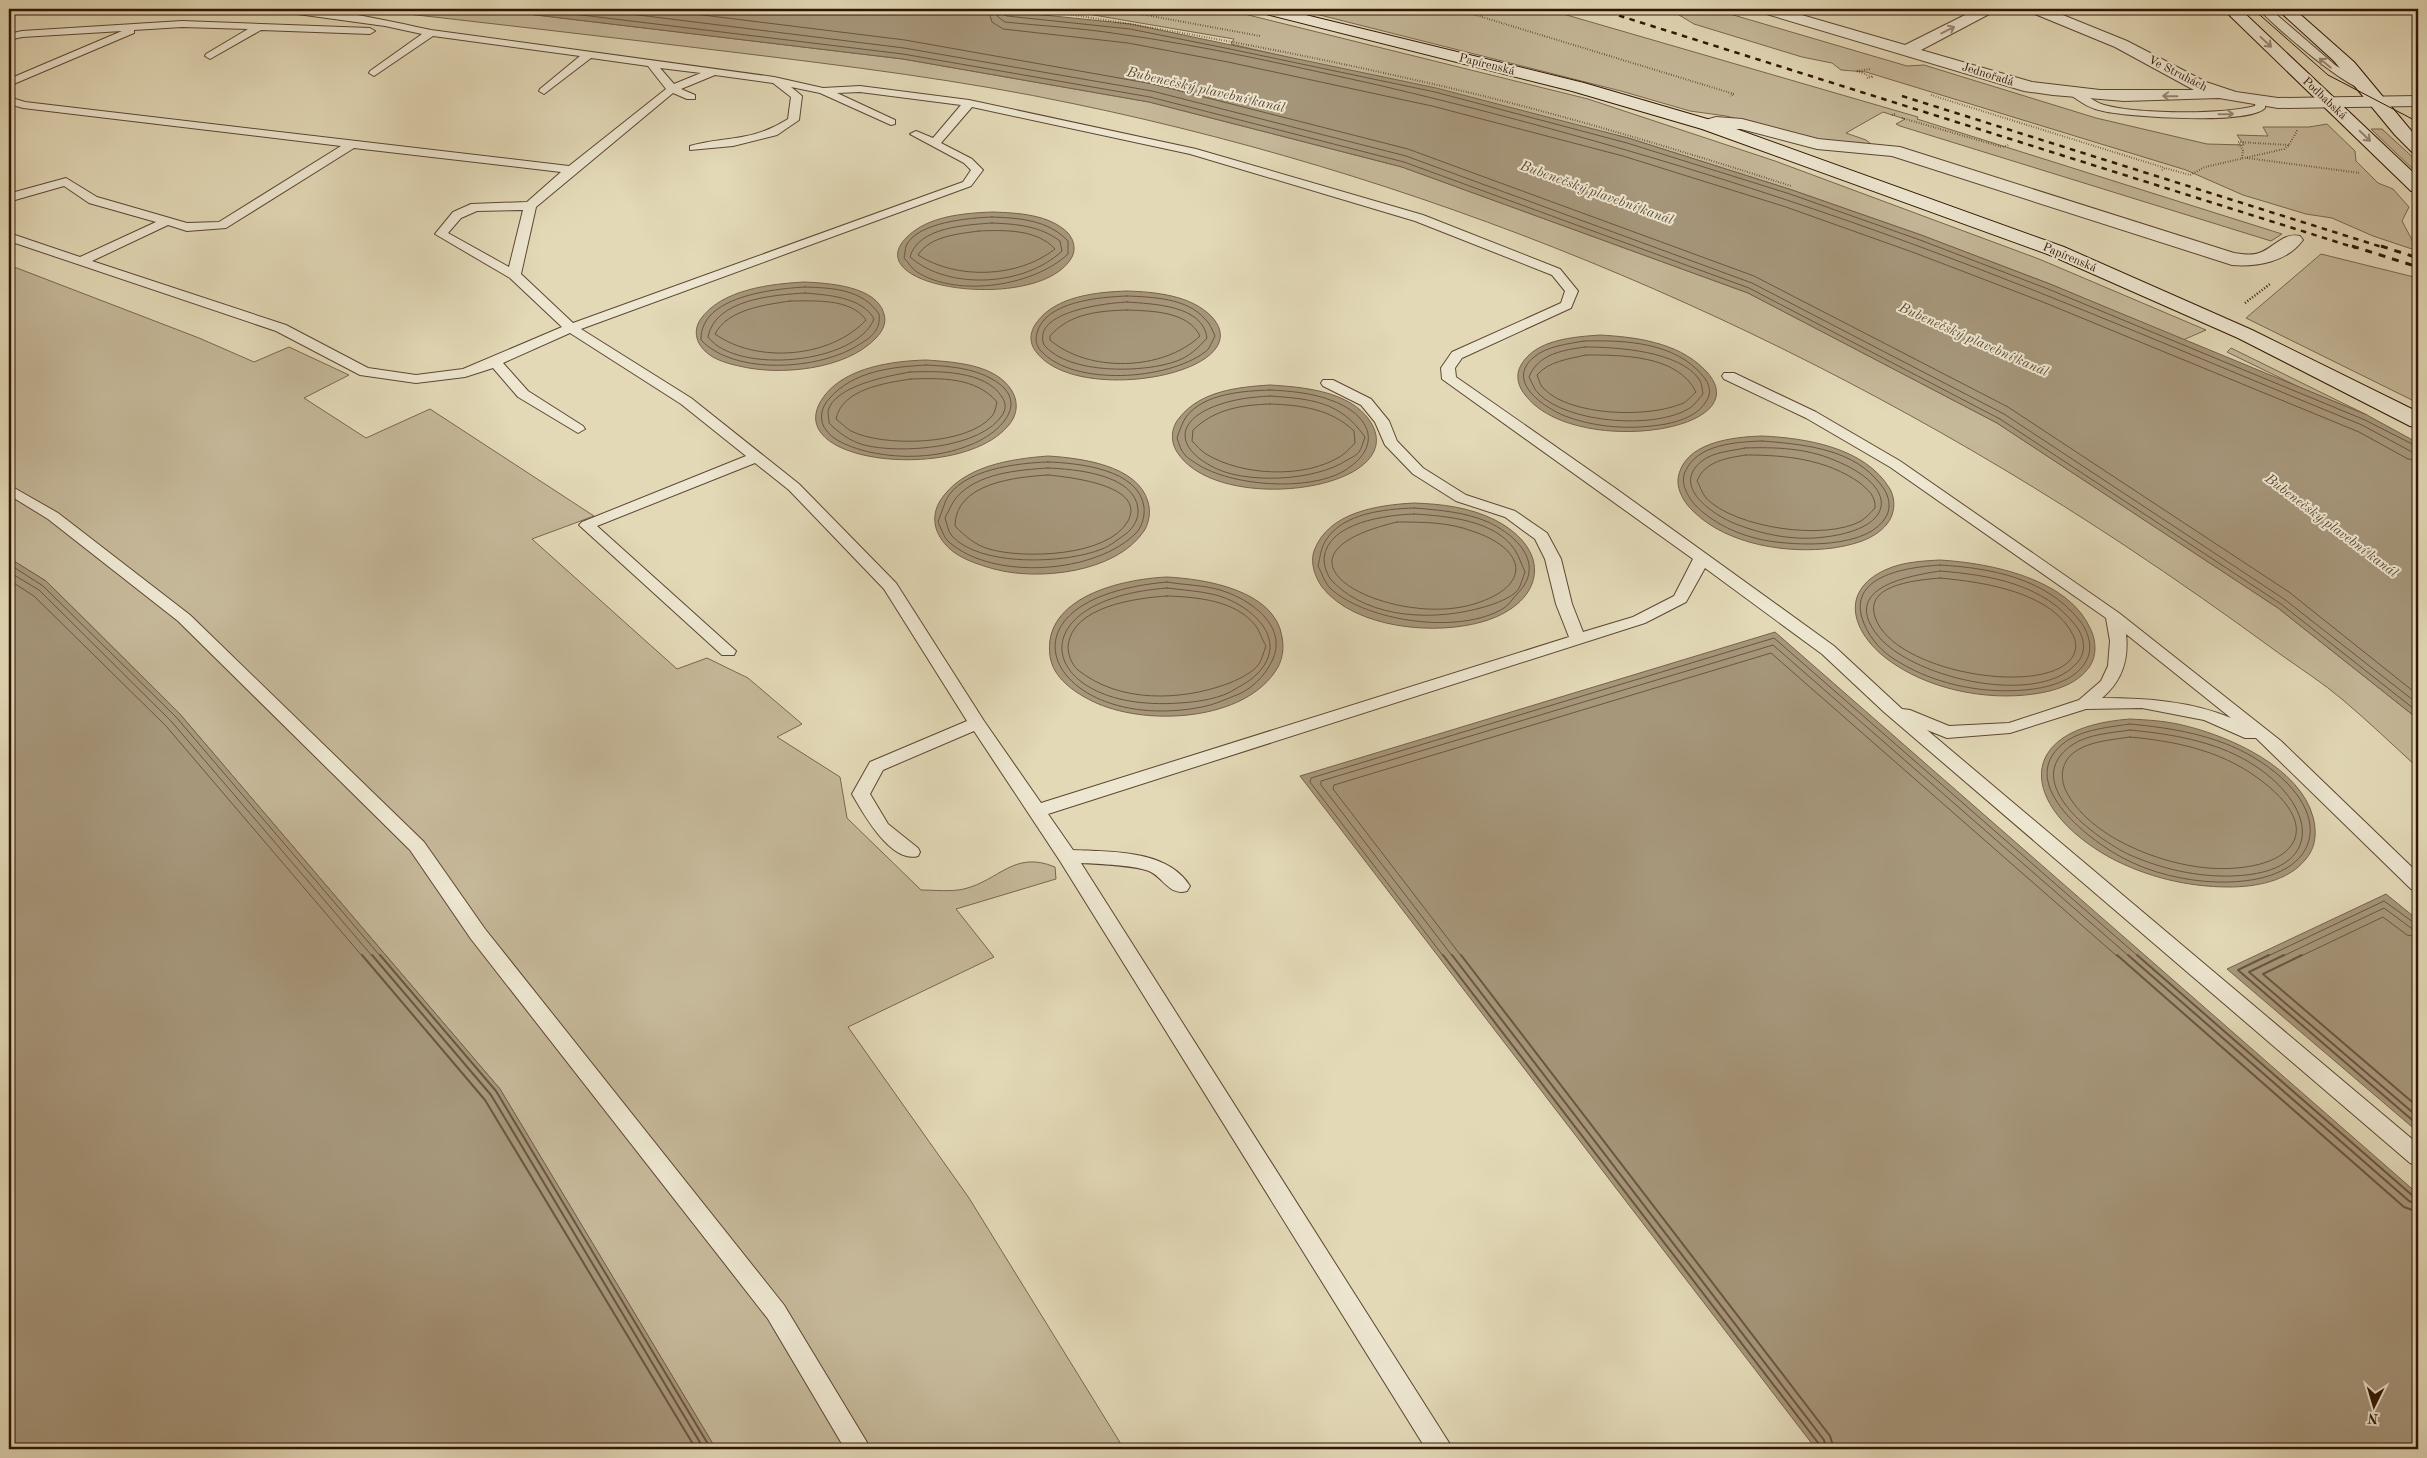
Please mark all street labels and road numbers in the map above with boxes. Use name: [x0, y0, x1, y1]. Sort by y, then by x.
street label: Papírenská: [1458, 52, 1516, 78]
street label: Ve Struhách: [2146, 54, 2209, 94]
street label: Jednořadá: [1960, 61, 2015, 89]
street label: Podbabská: [2300, 75, 2349, 122]
street label: Papírenská: [2041, 241, 2098, 275]

